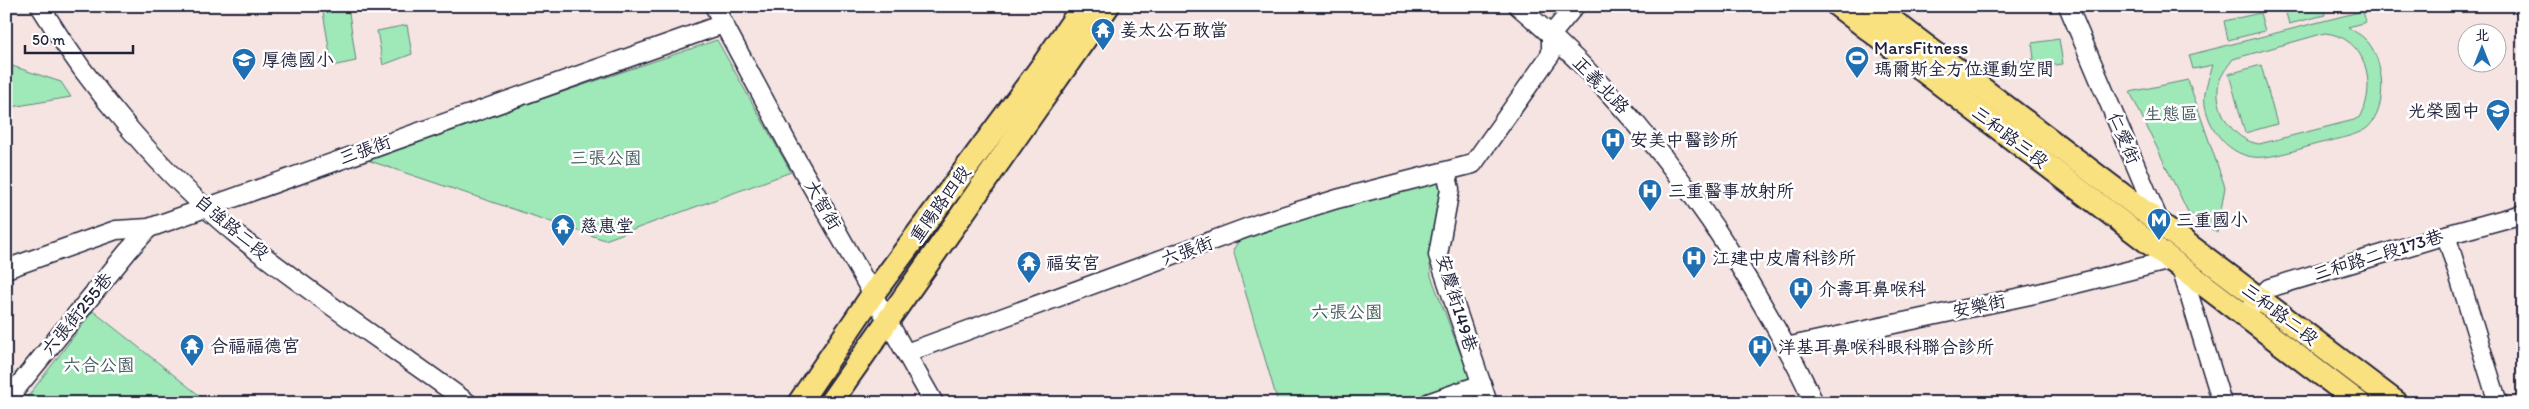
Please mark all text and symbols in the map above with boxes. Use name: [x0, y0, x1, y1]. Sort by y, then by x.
temple icon: 姜太公石敢當: [1090, 17, 1116, 51]
place label: 姜太公石敢當: [1120, 19, 1228, 41]
scale bar: [25, 22, 132, 54]
north arrow: [2456, 22, 2506, 72]
text: 北: [2475, 27, 2489, 44]
text: 50 m: [32, 31, 65, 49]
place label: MarsFitness 瑪爾斯全方位運動空間: [1874, 37, 2054, 80]
sports icon: MarsFitness 瑪爾斯全方位運動空間: [1844, 45, 1870, 79]
school or university icon: 厚德國小: [231, 47, 257, 81]
place label: 厚德國小: [262, 49, 334, 71]
street label: 正義北路: [1568, 51, 1634, 119]
school or university icon: 光榮國中: [2485, 98, 2511, 132]
place label: 光榮國中: [2408, 100, 2480, 122]
street label: 三和路三段: [1967, 101, 2053, 173]
park label: 生態區: [2144, 103, 2198, 125]
street label: 仁愛街: [2103, 109, 2145, 167]
hospital icon: 安美中醫診所: [1600, 127, 1626, 161]
place label: 安美中醫診所: [1630, 129, 1738, 151]
street label: 三張街: [336, 130, 394, 170]
park label: 三張公園: [570, 147, 642, 169]
street label: 重陽路四段: [905, 161, 975, 247]
street label: 大智街: [800, 176, 846, 234]
hospital icon: 三重醫事放射所: [1637, 178, 1663, 212]
place label: 三重醫事放射所: [1668, 180, 1794, 202]
street label: 自強路二段: [190, 190, 274, 264]
metro station icon: 三重國小: [2146, 207, 2172, 241]
place label: 三重國小: [2176, 209, 2248, 231]
temple icon: 慈惠堂: [550, 213, 576, 247]
place label: 慈惠堂: [580, 215, 634, 237]
street label: 三和路二段173巷: [2310, 225, 2446, 285]
street label: 六張街: [1158, 231, 1216, 271]
hospital icon: 江建中皮膚科診所: [1681, 245, 1707, 279]
place label: 江建中皮膚科診所: [1712, 247, 1856, 269]
temple icon: 福安宮: [1016, 250, 1042, 284]
place label: 福安宮: [1046, 252, 1100, 274]
street label: 安慶街149巷: [1432, 252, 1482, 354]
street label: 六張街255巷: [37, 268, 117, 360]
hospital icon: 介壽耳鼻喉科: [1788, 276, 1814, 310]
place label: 介壽耳鼻喉科: [1818, 278, 1926, 300]
street label: 三和路二段: [2237, 278, 2323, 350]
street label: 安樂街: [1950, 290, 2008, 322]
park label: 六張公園: [1311, 301, 1383, 323]
temple icon: 合福福德宮: [179, 333, 205, 367]
hospital icon: 洋基耳鼻喉科眼科聯合診所: [1747, 334, 1773, 368]
place label: 合福福德宮: [210, 335, 300, 357]
place label: 洋基耳鼻喉科眼科聯合診所: [1778, 336, 1994, 358]
park label: 六合公園: [63, 354, 135, 376]

